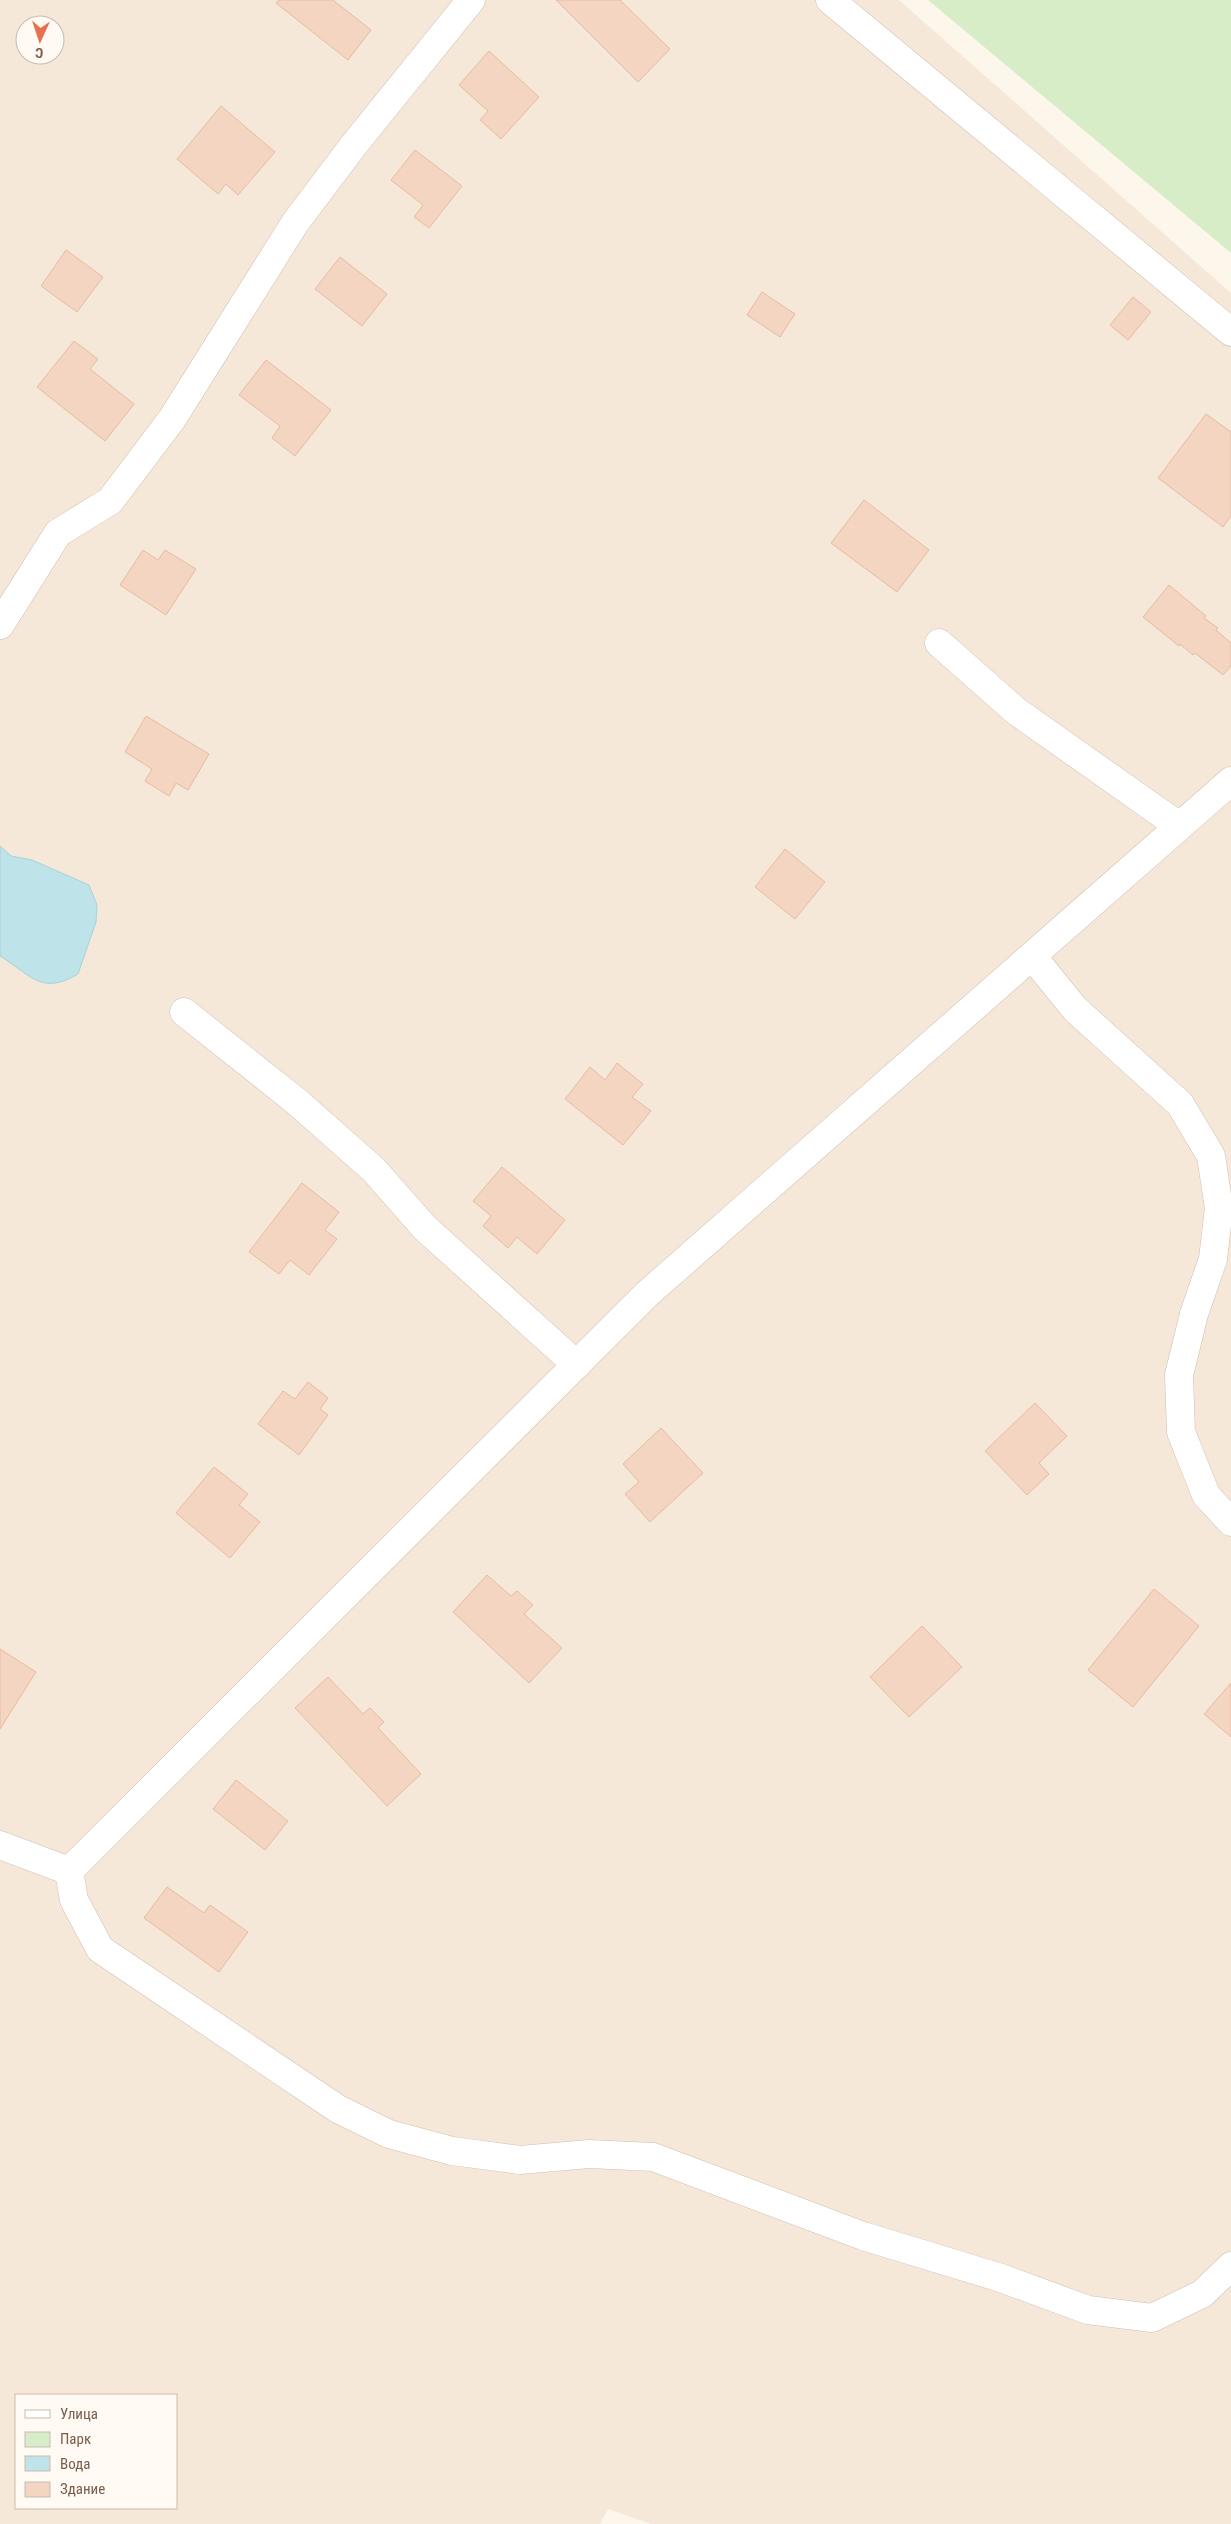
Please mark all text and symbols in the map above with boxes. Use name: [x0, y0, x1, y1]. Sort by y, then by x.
north arrow: [15, 15, 65, 65]
text: С: [35, 45, 44, 61]
legend: [15, 2394, 178, 2509]
text: Улица: [60, 2405, 98, 2423]
text: Парк: [60, 2430, 91, 2448]
text: Вода: [60, 2455, 90, 2473]
text: Здание: [60, 2480, 105, 2498]

